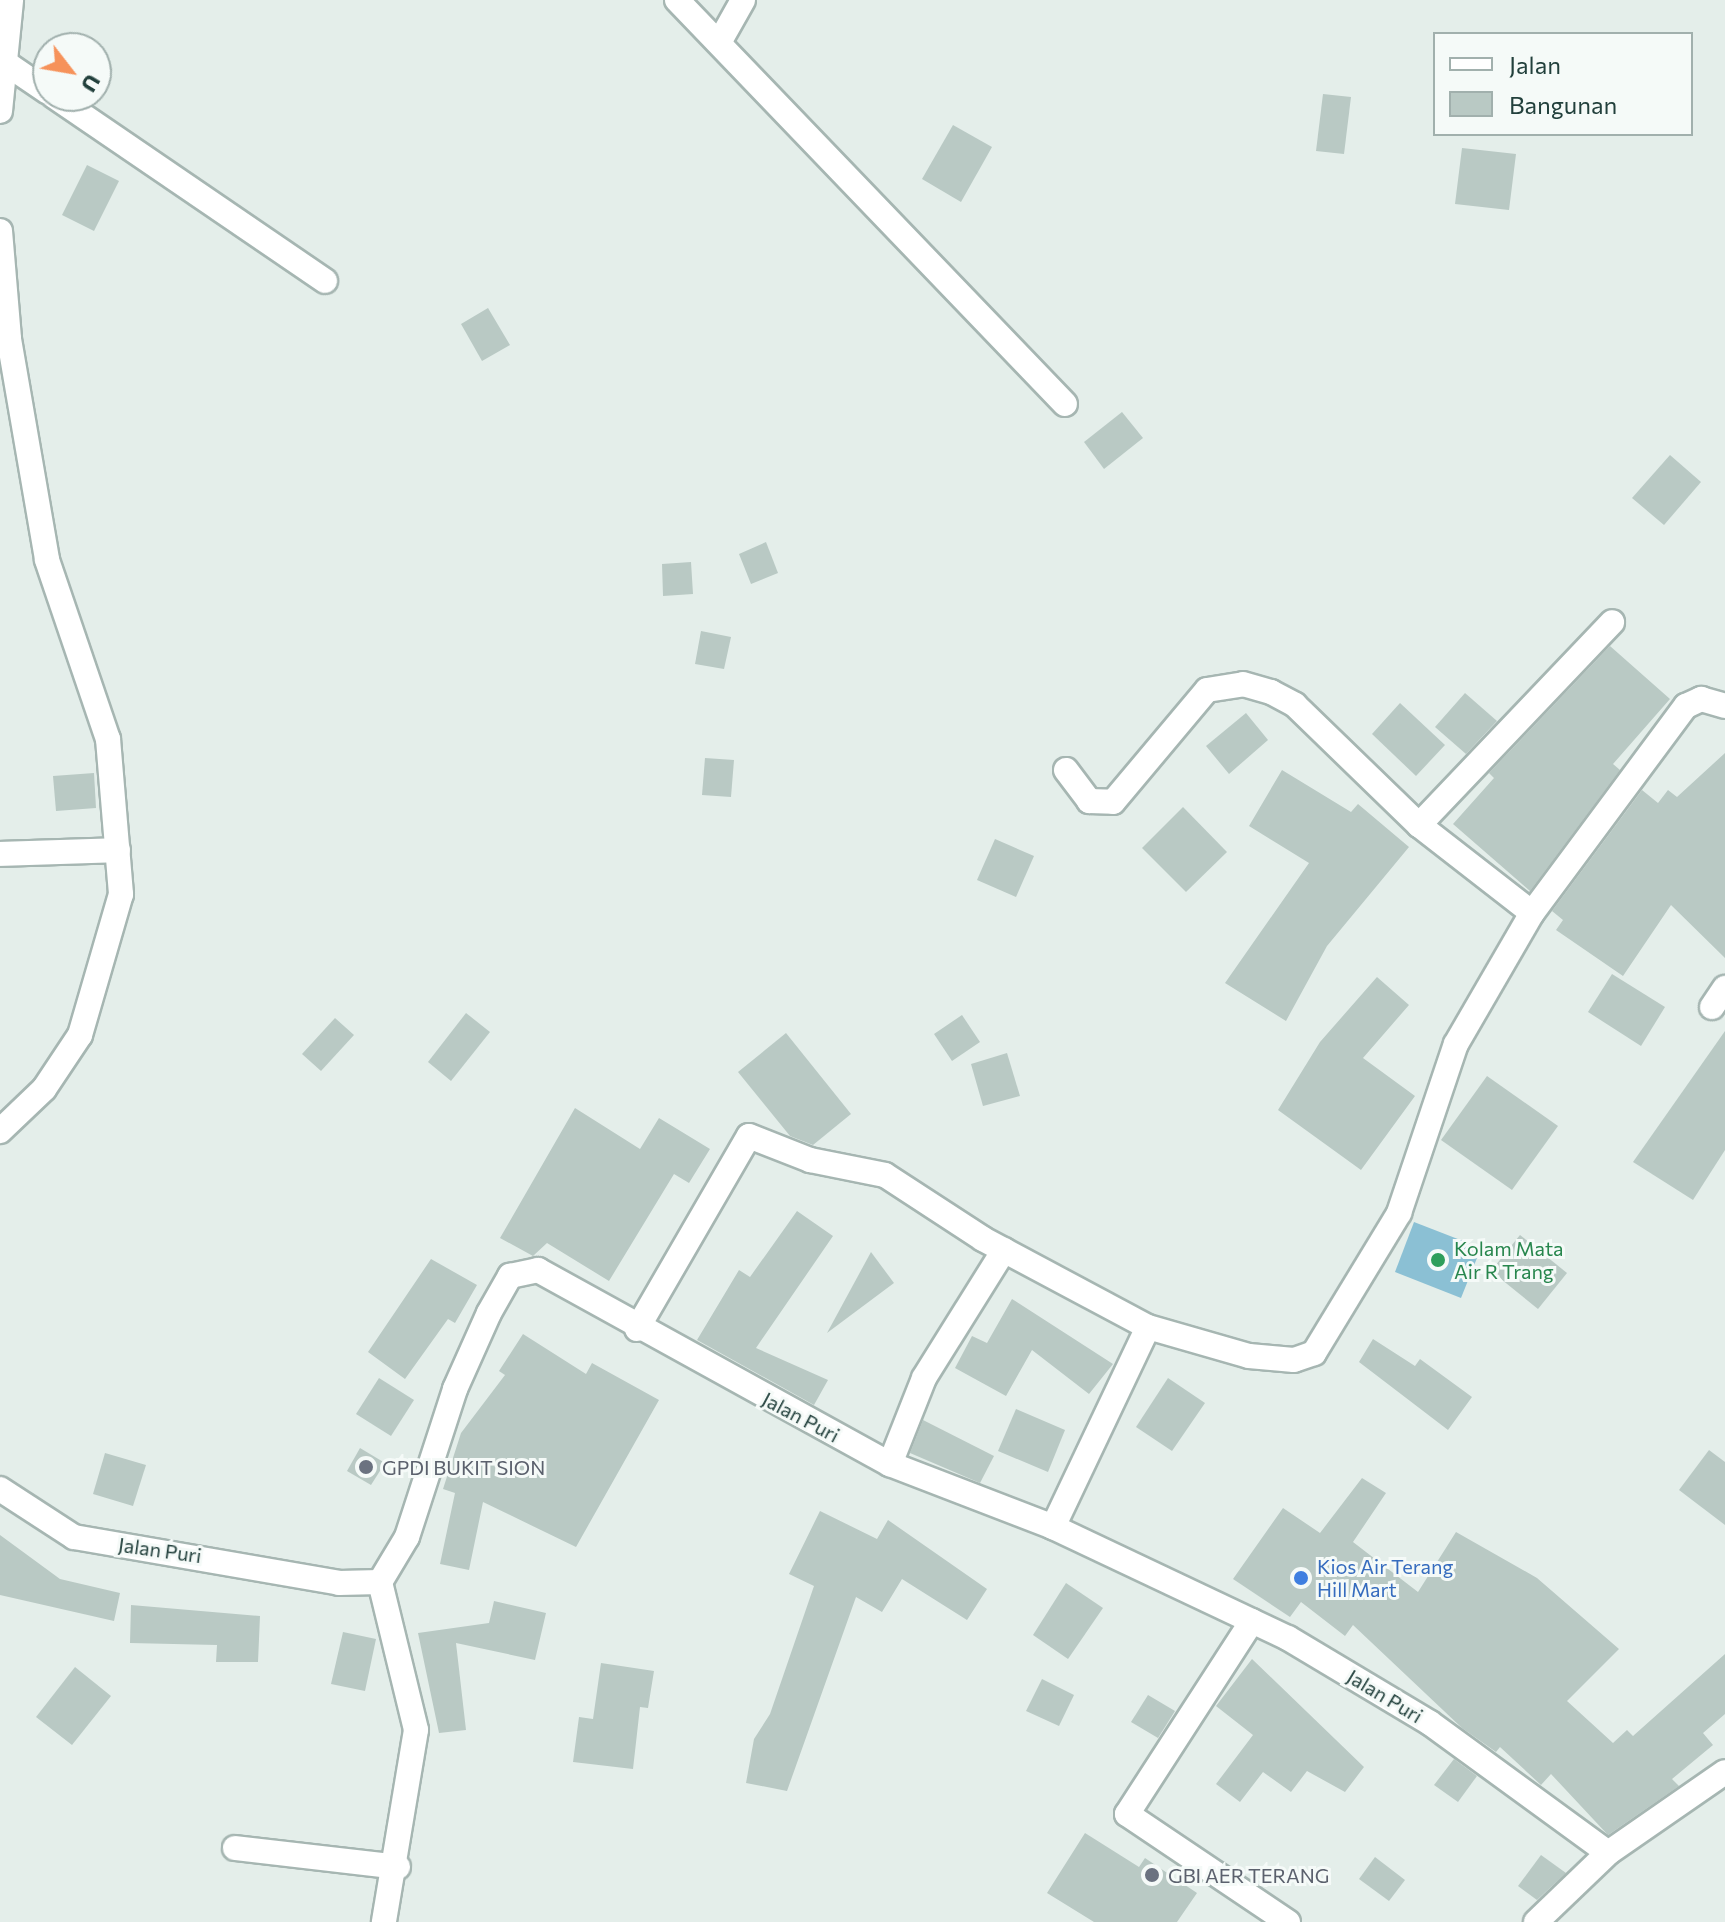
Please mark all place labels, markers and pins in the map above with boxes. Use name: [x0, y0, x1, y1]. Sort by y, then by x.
place label: Kolam Mata Air R Trang: [1454, 1236, 1564, 1283]
marker: Kolam Mata Air R Trang: [1429, 1251, 1447, 1269]
place label: GPDI BUKIT SION: [382, 1455, 545, 1479]
marker: GPDI BUKIT SION: [357, 1458, 375, 1476]
place label: Kios Air Terang Hill Mart: [1317, 1554, 1453, 1601]
marker: Kios Air Terang Hill Mart: [1292, 1569, 1310, 1587]
place label: GBI AER TERANG: [1168, 1863, 1330, 1887]
marker: GBI AER TERANG: [1143, 1866, 1161, 1884]

